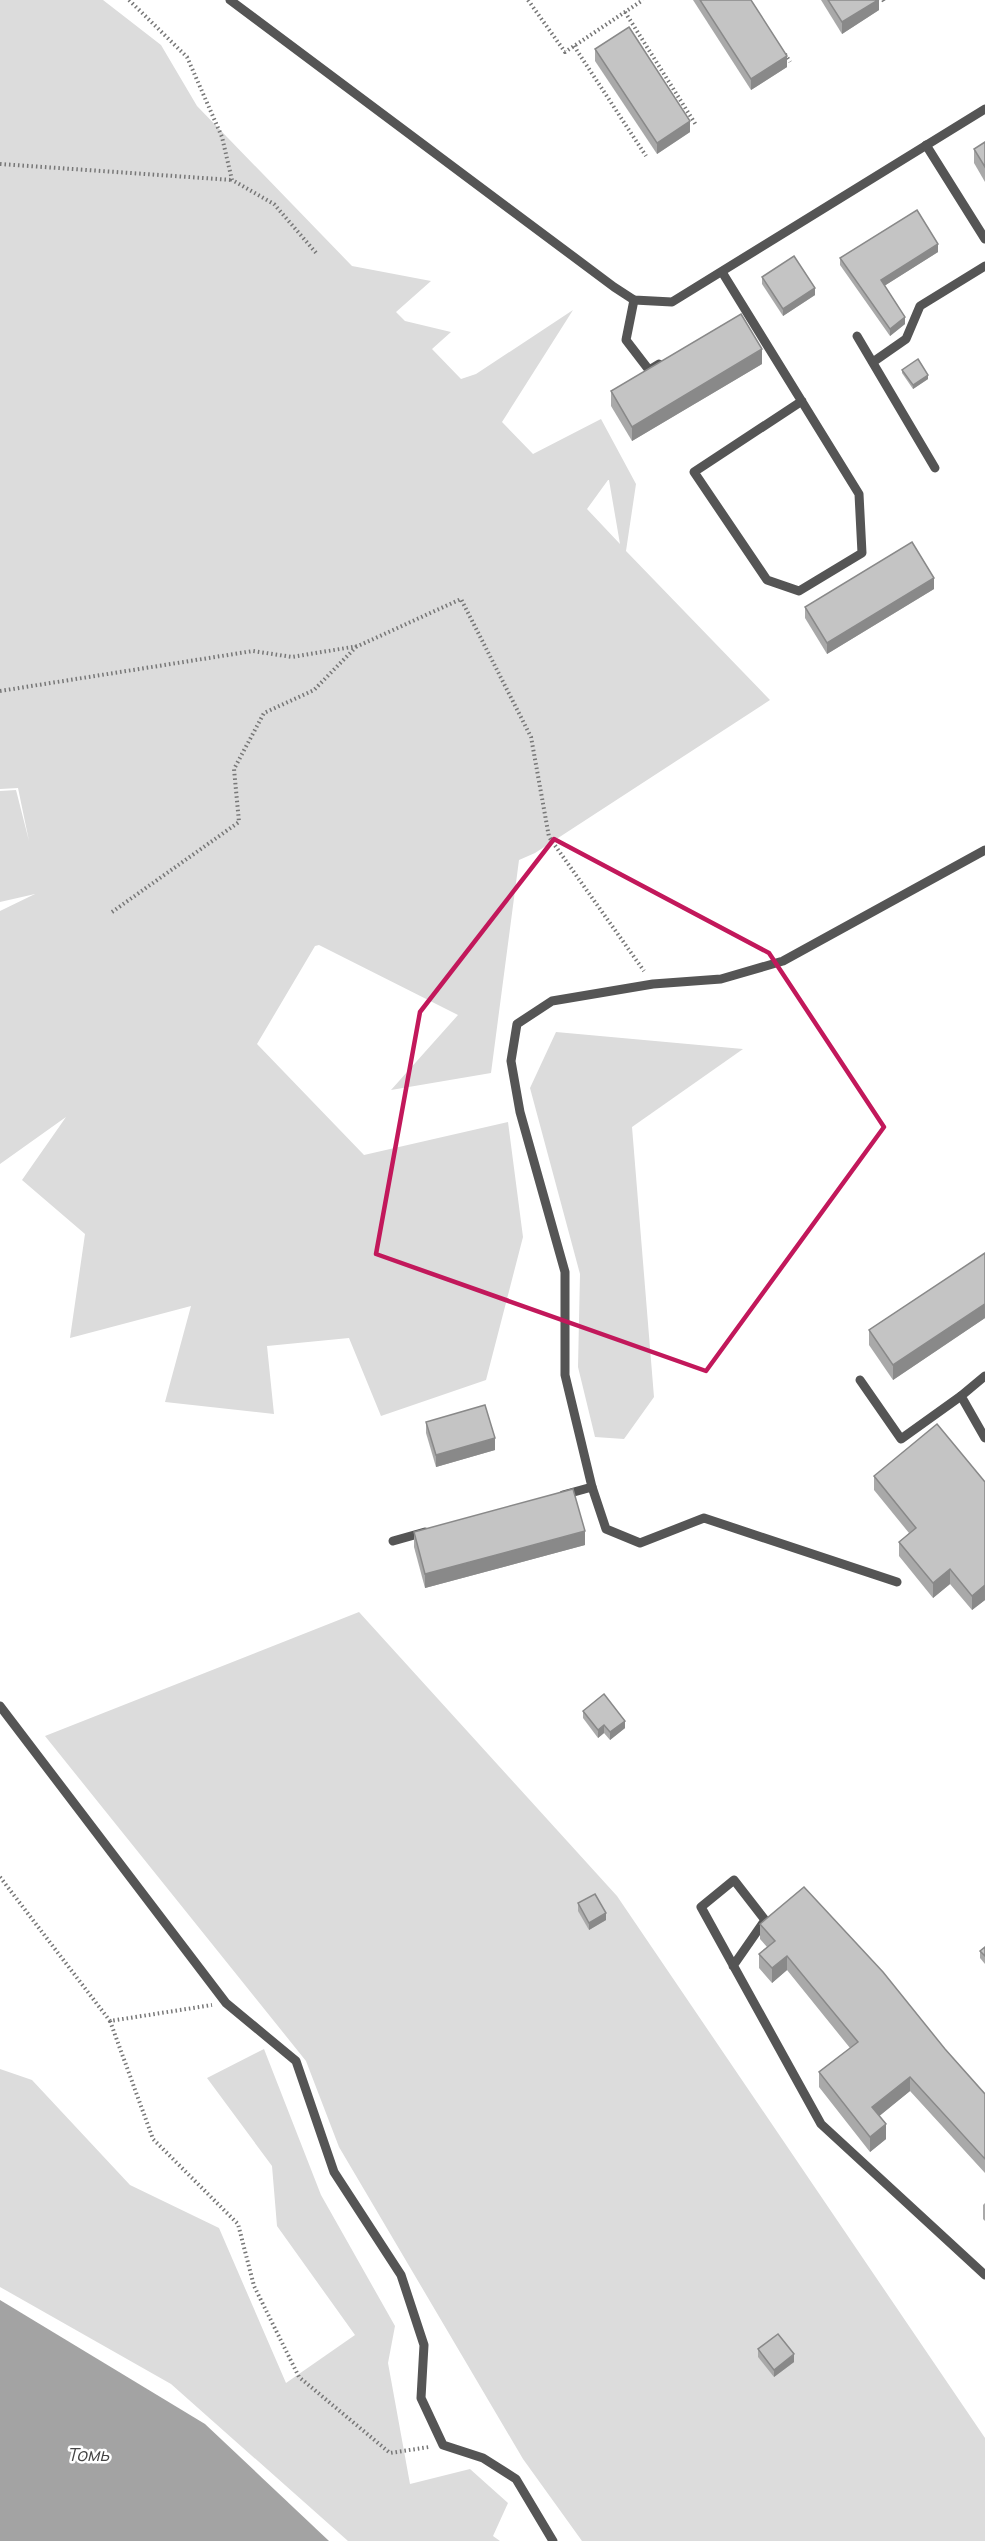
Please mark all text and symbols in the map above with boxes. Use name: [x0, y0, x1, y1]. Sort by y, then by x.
water label: Томь: [67, 2442, 109, 2466]

